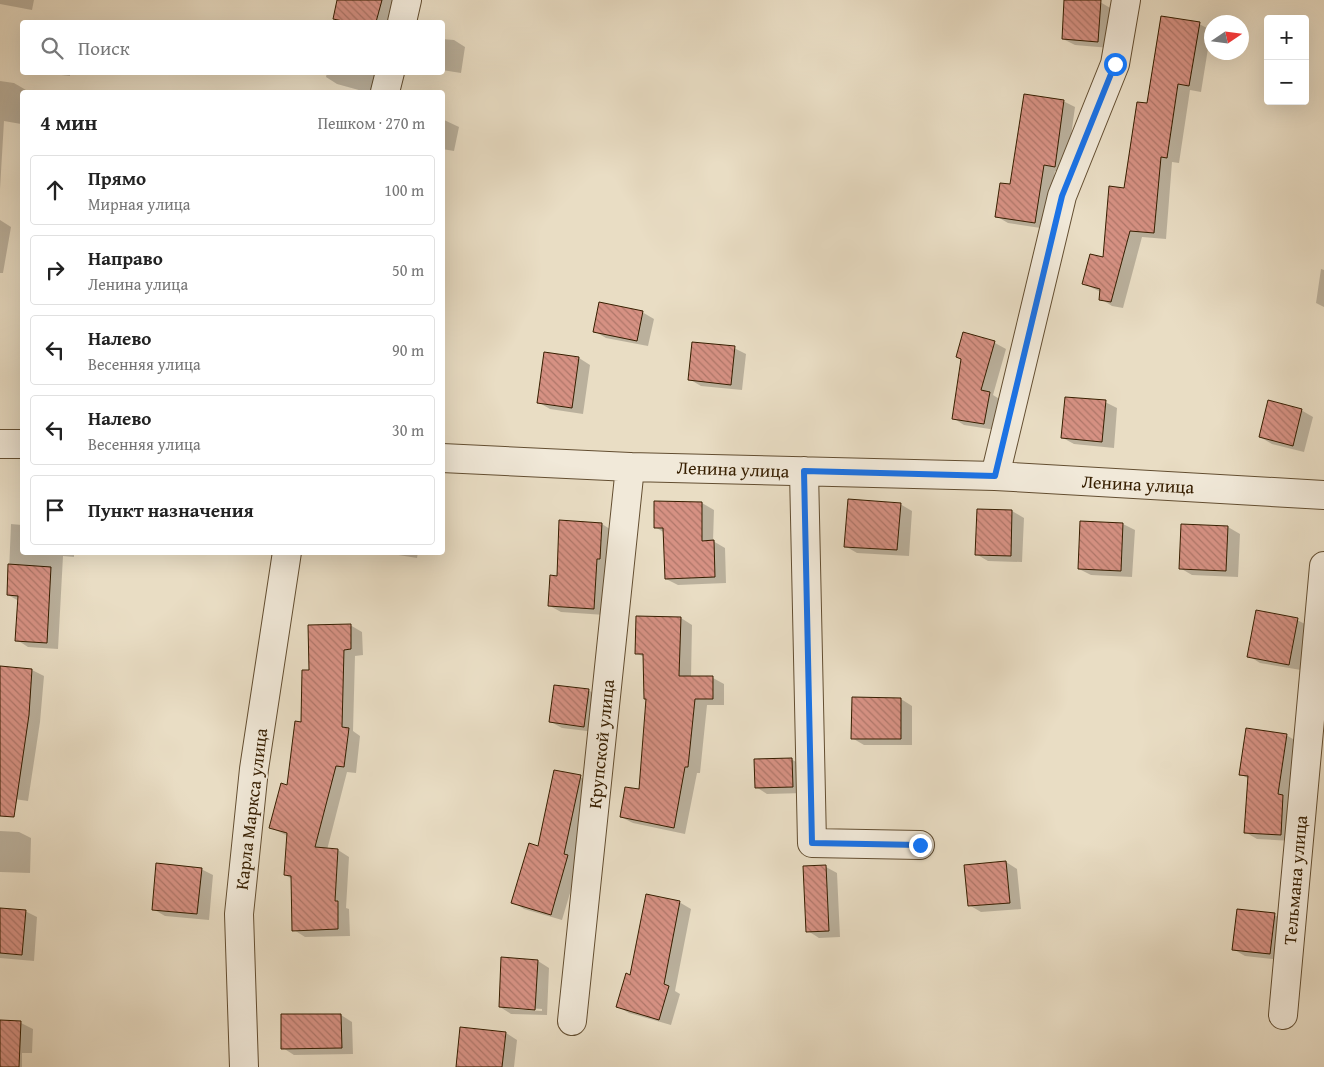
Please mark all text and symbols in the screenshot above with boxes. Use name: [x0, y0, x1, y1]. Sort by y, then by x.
north arrow: [1204, 15, 1249, 60]
map controls: [1264, 15, 1309, 105]
button: +: [1264, 15, 1309, 60]
search box: [20, 20, 445, 75]
icon: search: [38, 34, 66, 62]
text: Поиск: [78, 34, 130, 62]
route start: [1104, 53, 1127, 76]
button: −: [1264, 60, 1309, 105]
text: 4 мин: [40, 107, 97, 138]
text: Пешком · 270 m: [318, 111, 425, 135]
text: Прямо: [88, 164, 146, 192]
icon: ahead: [41, 176, 69, 204]
text: 100 m: [384, 178, 424, 202]
text: Мирная улица: [88, 192, 190, 216]
text: Направо: [88, 244, 163, 272]
icon: right: [41, 256, 69, 284]
text: 50 m: [392, 258, 424, 282]
text: Ленина улица: [88, 272, 188, 296]
text: Налево: [88, 324, 151, 352]
icon: left: [41, 336, 69, 364]
text: 90 m: [392, 338, 424, 362]
text: Весенняя улица: [88, 352, 201, 376]
text: Налево: [88, 404, 151, 432]
icon: left: [41, 416, 69, 444]
text: 30 m: [392, 418, 424, 442]
text: Весенняя улица: [88, 432, 201, 456]
street label: Ленина улица: [676, 454, 790, 484]
street label: Ленина улица: [1081, 468, 1195, 500]
icon: arrive: [41, 496, 69, 524]
text: Пункт назначения: [88, 496, 254, 524]
street label: Крупской улица: [581, 678, 621, 810]
street label: Карла Маркса улица: [228, 726, 274, 891]
street label: Тельмана улица: [1276, 814, 1314, 946]
route end: [909, 834, 932, 857]

